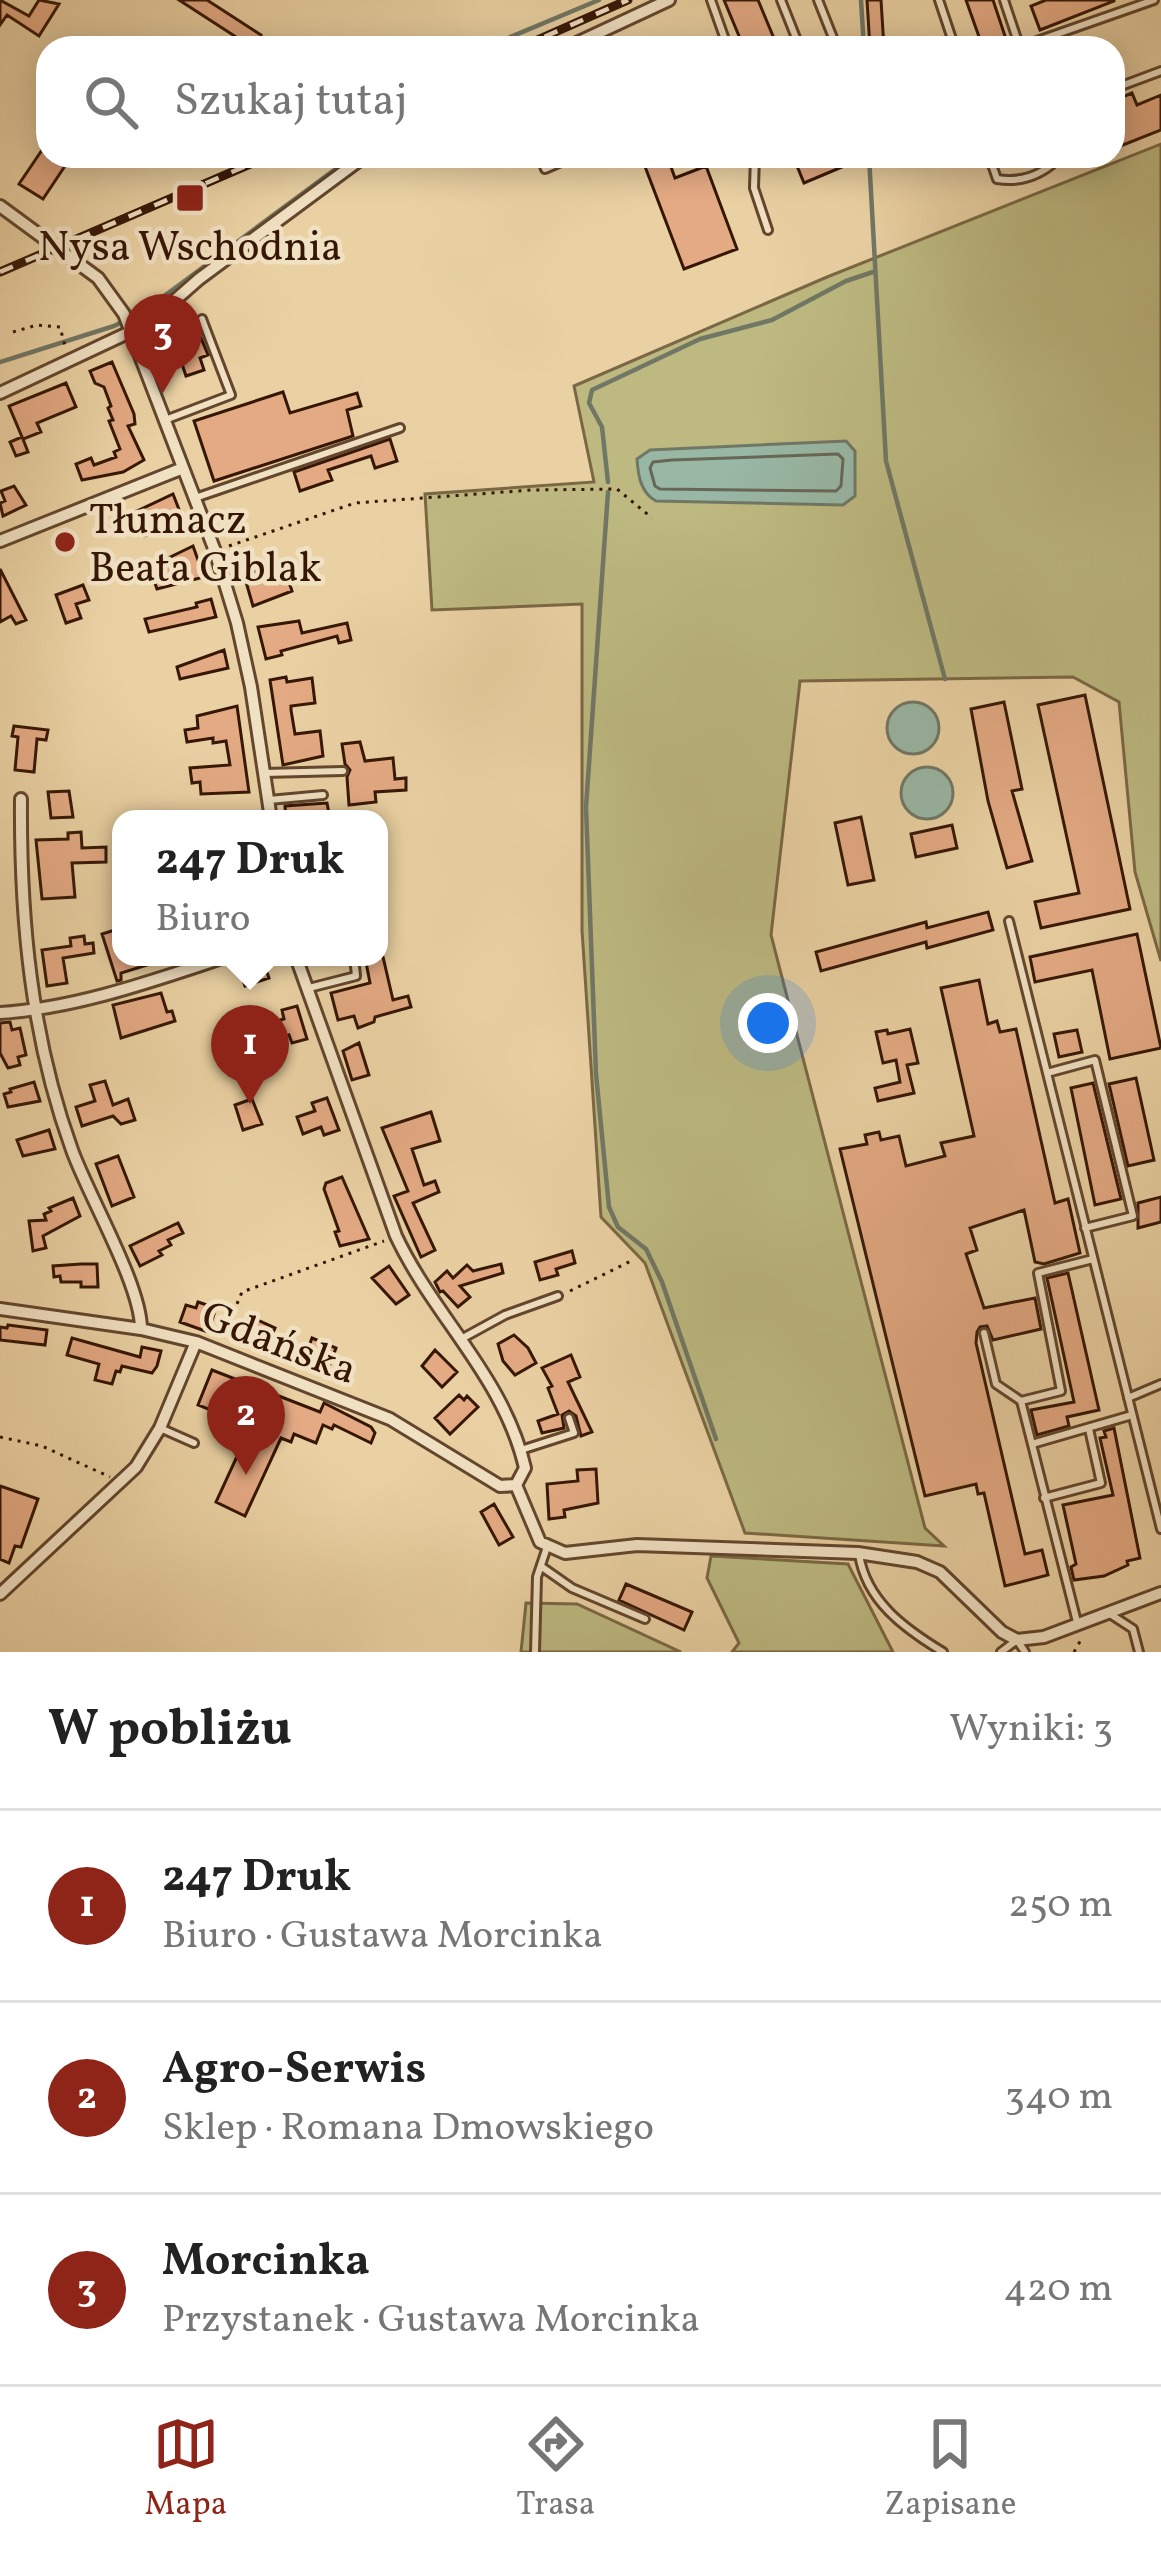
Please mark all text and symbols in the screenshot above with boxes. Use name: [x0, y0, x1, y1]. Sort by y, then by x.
search box: [36, 36, 1125, 168]
icon: search: [78, 69, 144, 135]
text: Szukaj tutaj: [174, 71, 408, 134]
marker: Nysa Wschodnia: [174, 182, 206, 214]
place label: Nysa Wschodnia: [38, 220, 342, 279]
pin: 3: [124, 294, 202, 393]
place label: Tłumacz Beata Giblak: [89, 493, 322, 600]
marker: Tłumacz Beata Giblak: [52, 529, 78, 555]
popup: [112, 810, 388, 966]
text: 247 Druk: [155, 830, 345, 893]
text: Biuro: [155, 893, 251, 947]
your location: [738, 993, 798, 1053]
pin: 1: [211, 1005, 289, 1104]
street label: Gdańska: [192, 1289, 365, 1402]
pin: 2: [207, 1376, 285, 1475]
text: W pobliżu: [48, 1695, 292, 1766]
text: Wyniki: 3: [949, 1703, 1113, 1757]
text: 247 Druk: [162, 1847, 351, 1910]
text: 1: [79, 1879, 95, 1933]
text: 250 m: [1008, 1879, 1113, 1933]
text: Biuro · Gustawa Morcinka: [162, 1910, 603, 1964]
text: Agro-Serwis: [162, 2039, 426, 2102]
text: 2: [77, 2071, 97, 2125]
text: 340 m: [1005, 2071, 1113, 2125]
text: Sklep · Romana Dmowskiego: [162, 2102, 654, 2156]
text: Morcinka: [162, 2231, 370, 2294]
text: 3: [77, 2263, 97, 2317]
text: 420 m: [1003, 2263, 1113, 2317]
text: Przystanek · Gustawa Morcinka: [162, 2294, 700, 2348]
tab: Mapa: [145, 2411, 227, 2529]
tab: Trasa: [516, 2411, 595, 2529]
tab: Zapisane: [884, 2411, 1016, 2529]

